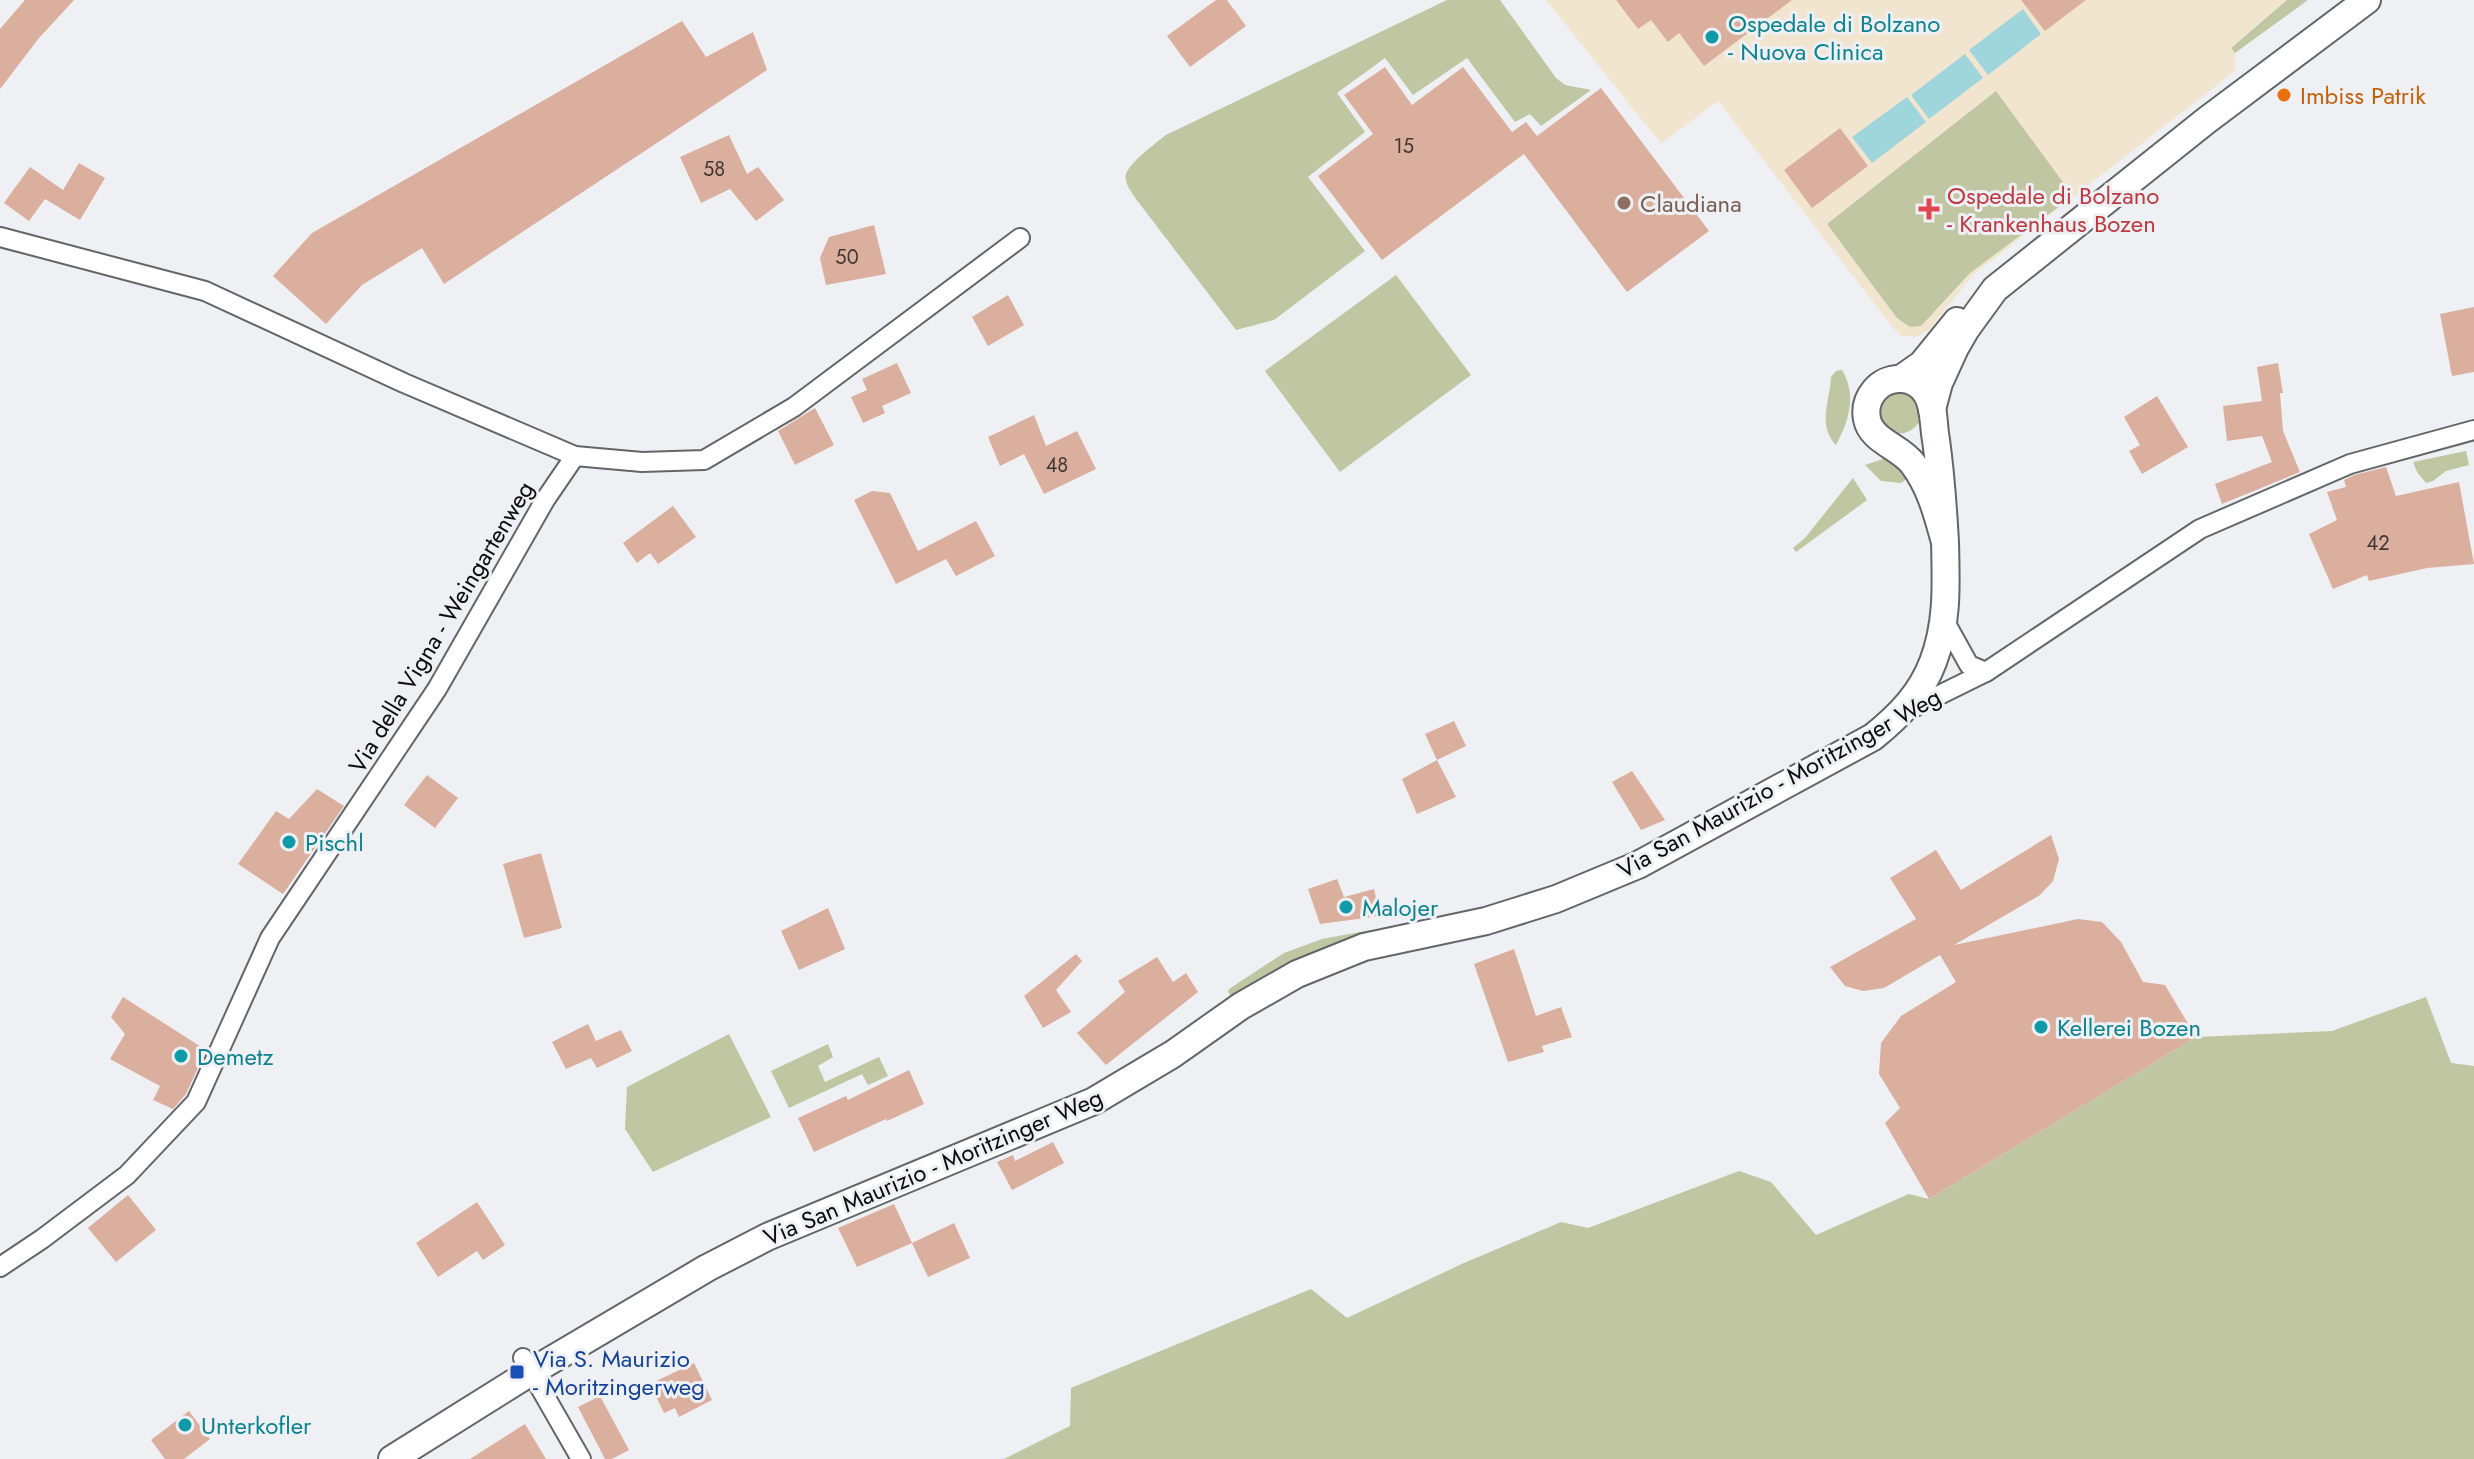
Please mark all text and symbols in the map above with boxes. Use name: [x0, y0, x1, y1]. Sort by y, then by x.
place label: Ospedale di Bolzano - Nuova Clinica: [1728, 6, 1940, 69]
marker: Ospedale di Bolzano - Nuova Clinica: [1703, 28, 1721, 46]
place label: Imbiss Patrik: [2300, 78, 2426, 113]
marker: Imbiss Patrik: [2275, 86, 2293, 104]
house number: 15: [1394, 132, 1414, 161]
house number: 58: [703, 155, 725, 184]
place label: Ospedale di Bolzano - Krankenhaus Bozen: [1947, 178, 2159, 241]
place label: Claudiana: [1640, 186, 1742, 221]
marker: Claudiana: [1615, 194, 1633, 212]
marker: Ospedale di Bolzano - Krankenhaus Bozen: [1918, 198, 1940, 220]
house number: 50: [835, 243, 859, 272]
house number: 48: [1046, 451, 1068, 480]
street label: Via della Vigna - Weingartenweg: [340, 474, 542, 780]
house number: 42: [2366, 529, 2390, 558]
street label: Via San Maurizio - Moritzinger Weg: [1611, 679, 1947, 887]
place label: Pischl: [305, 825, 364, 860]
marker: Pischl: [280, 833, 298, 851]
place label: Malojer: [1362, 890, 1439, 925]
marker: Malojer: [1337, 898, 1355, 916]
place label: Kellerei Bozen: [2057, 1010, 2201, 1045]
marker: Kellerei Bozen: [2032, 1018, 2050, 1036]
place label: Demetz: [197, 1039, 274, 1074]
marker: Demetz: [172, 1047, 190, 1065]
street label: Via San Maurizio - Moritzinger Weg: [758, 1080, 1108, 1254]
place label: Via S. Maurizio - Moritzingerweg: [533, 1341, 705, 1404]
marker: Via S. Maurizio - Moritzingerweg: [508, 1363, 526, 1381]
place label: Unterkofler: [201, 1408, 312, 1443]
marker: Unterkofler: [176, 1416, 194, 1434]

